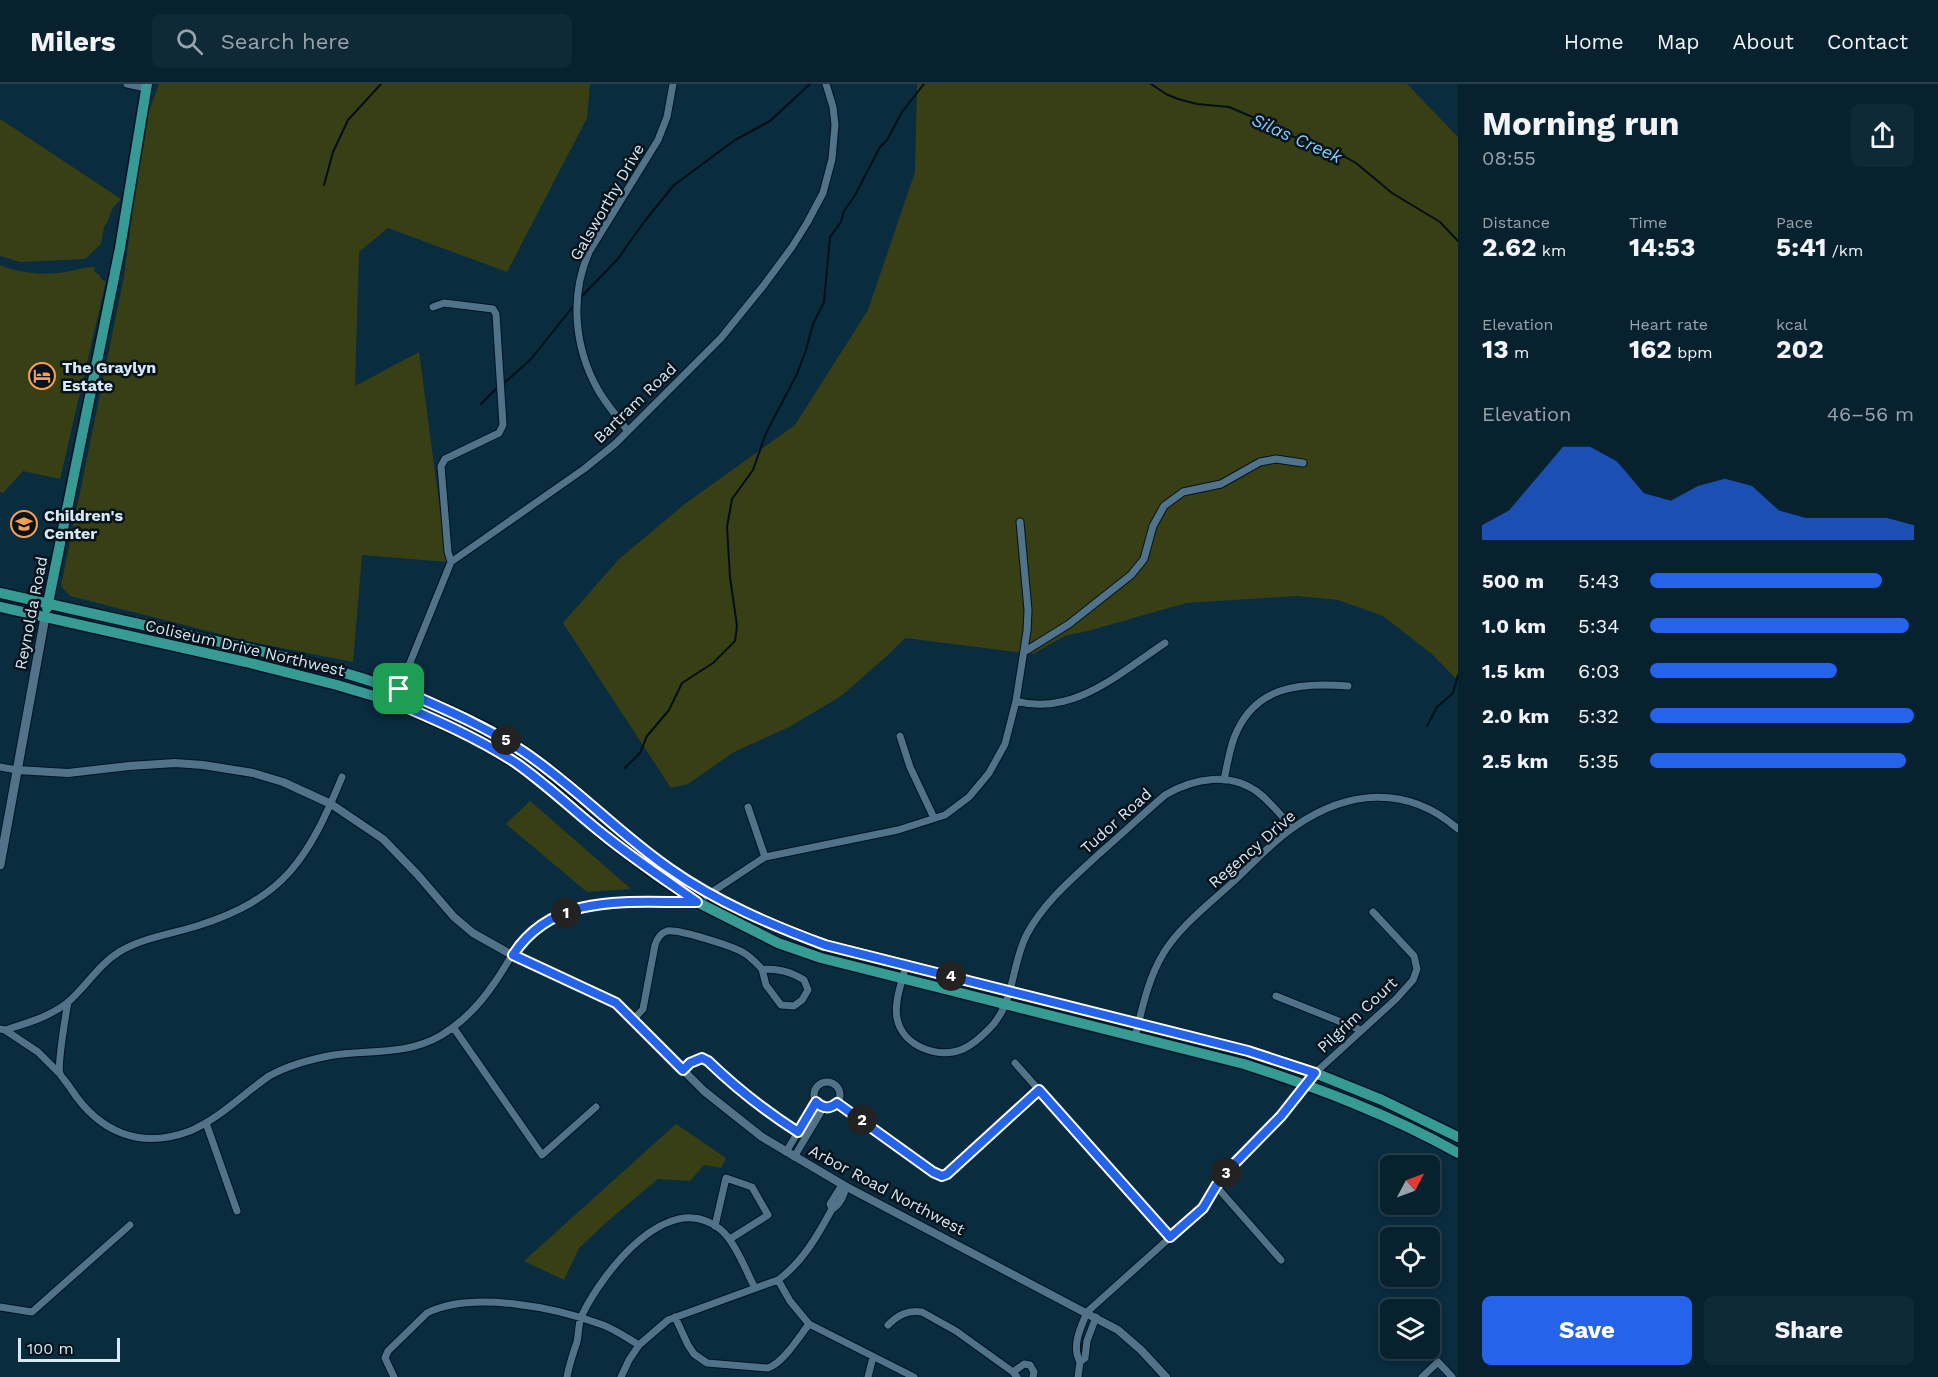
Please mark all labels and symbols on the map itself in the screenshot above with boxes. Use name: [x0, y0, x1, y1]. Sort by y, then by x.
water label: Silas Creek: [1249, 109, 1347, 168]
street label: Galsworthy Drive: [566, 140, 648, 264]
place label: The Graylyn Estate: [62, 358, 156, 395]
street label: Bartram Road: [590, 359, 680, 447]
hotel icon: The Graylyn Estate: [27, 361, 57, 391]
place label: Children's Center: [44, 506, 123, 543]
school or university icon: Children's Center: [9, 509, 39, 539]
street label: Reynolda Road: [11, 555, 51, 671]
street label: Coliseum Drive Northwest: [143, 616, 347, 680]
pin: [373, 663, 424, 714]
pin: 5: [491, 725, 521, 755]
street label: Tudor Road: [1077, 784, 1155, 858]
street label: Regency Drive: [1205, 806, 1299, 892]
pin: 1: [551, 898, 581, 928]
pin: 4: [936, 961, 966, 991]
street label: Pilgrim Court: [1313, 973, 1401, 1057]
pin: 2: [847, 1105, 877, 1135]
street label: Arbor Road Northwest: [806, 1141, 969, 1239]
north arrow: [1380, 1155, 1440, 1215]
pin: 3: [1211, 1158, 1241, 1188]
scale bar: [18, 1335, 120, 1362]

